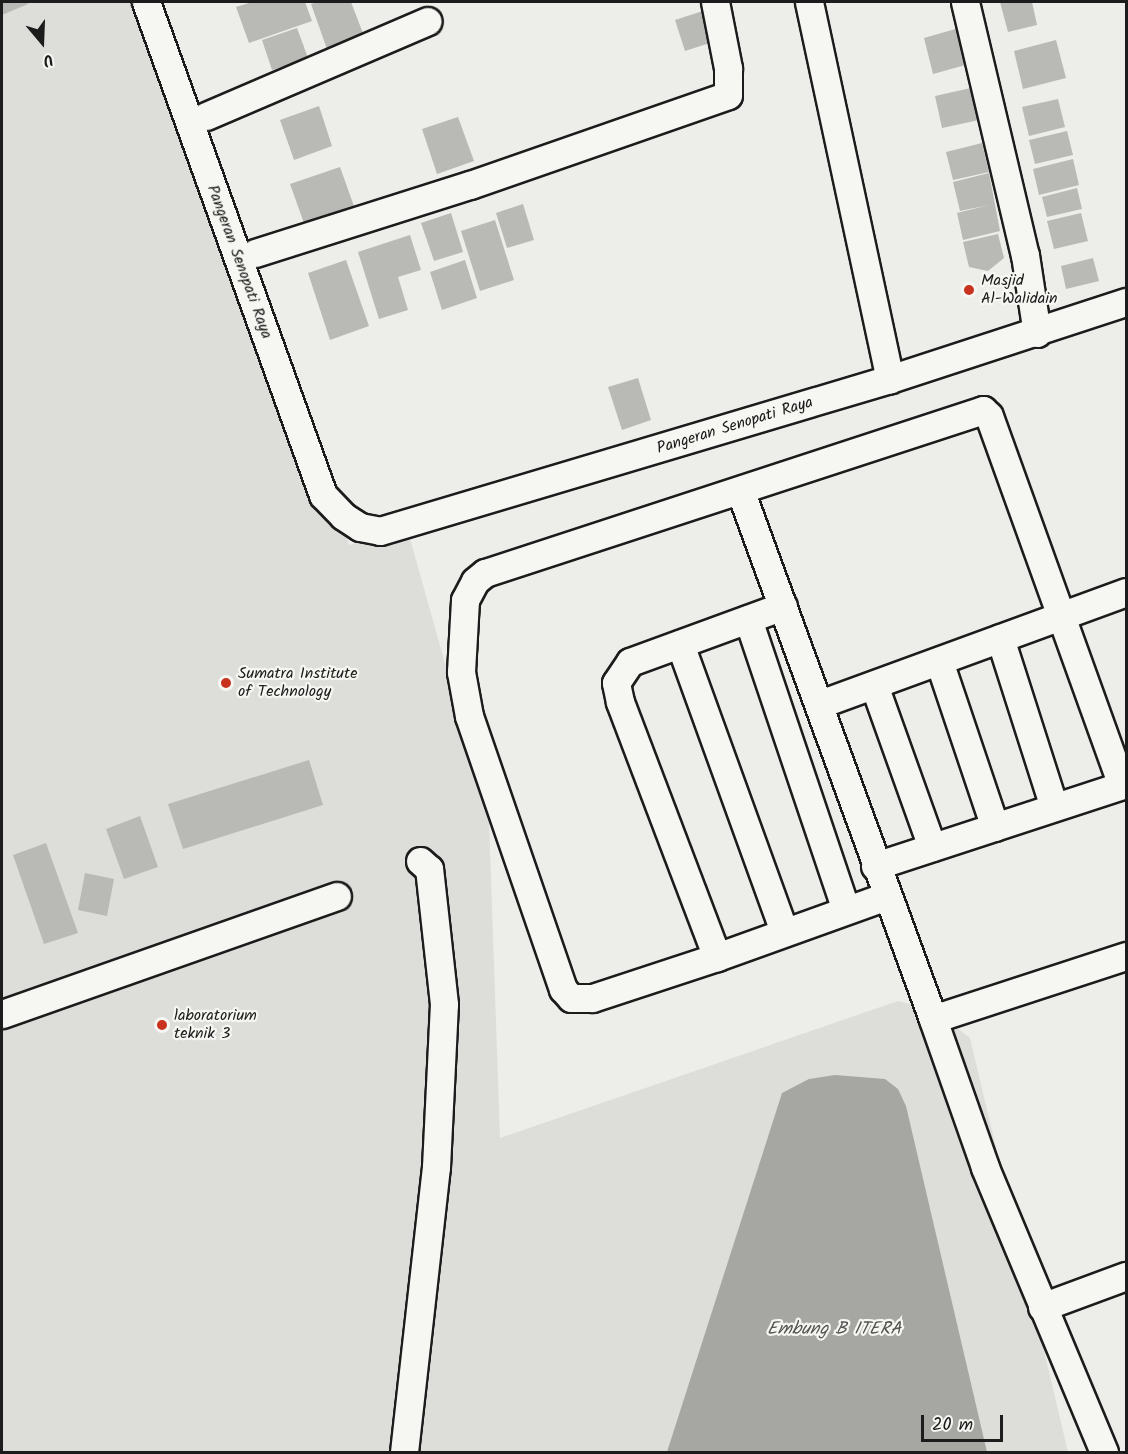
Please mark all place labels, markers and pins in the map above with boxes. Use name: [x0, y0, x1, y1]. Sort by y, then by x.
place label: Masjid Al-Walidain: [981, 271, 1058, 309]
marker: Masjid Al-Walidain: [962, 283, 976, 297]
place label: Sumatra Institute of Technology: [238, 664, 357, 702]
marker: Sumatra Institute of Technology: [219, 676, 233, 690]
place label: laboratorium teknik 3: [174, 1006, 257, 1044]
marker: laboratorium teknik 3: [155, 1018, 169, 1032]

